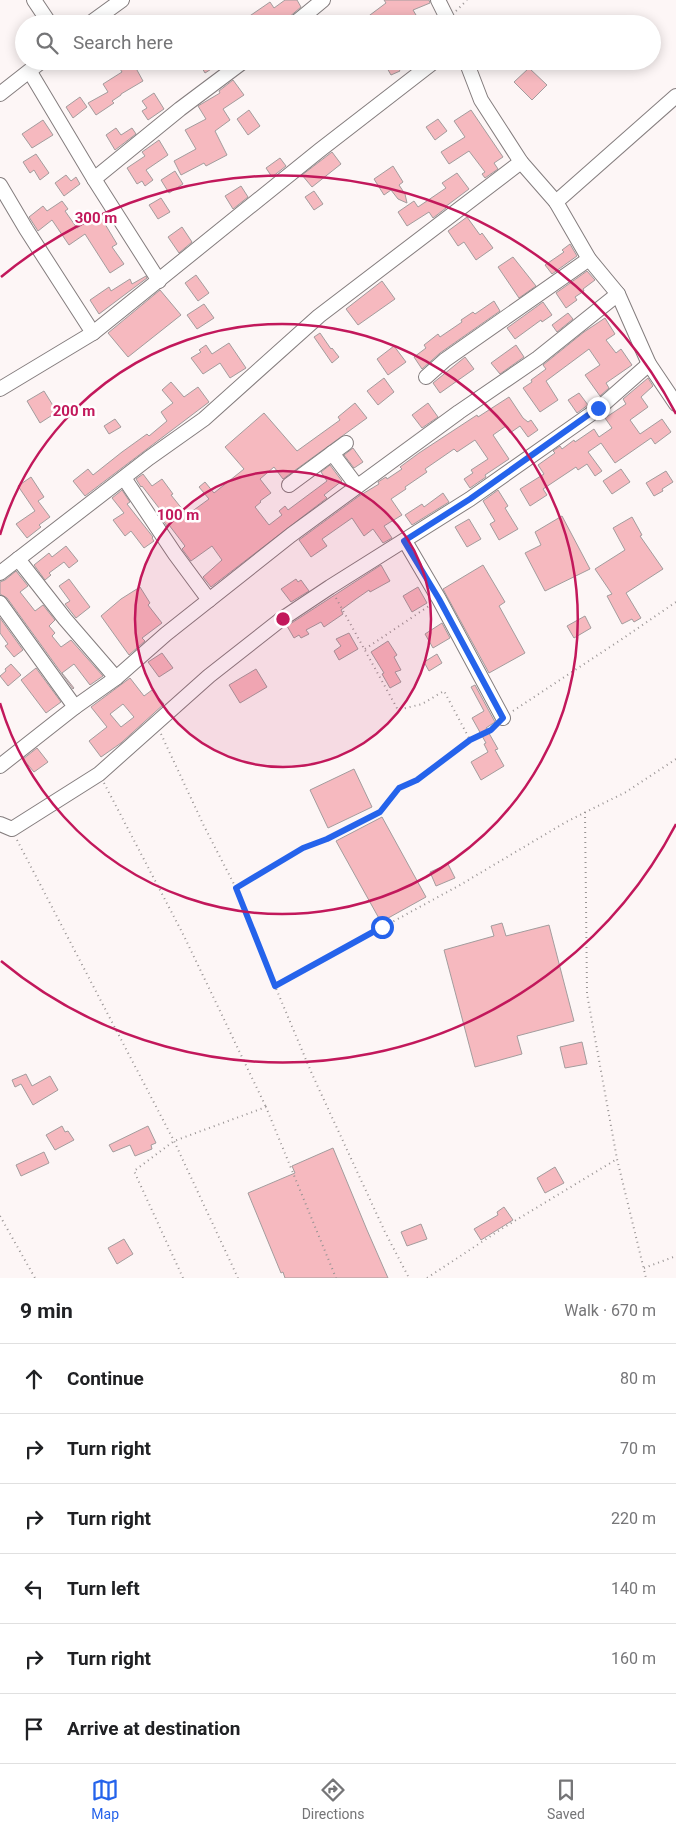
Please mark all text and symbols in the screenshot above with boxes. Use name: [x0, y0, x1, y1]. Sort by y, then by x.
search box: [15, 15, 661, 70]
icon: search: [33, 29, 61, 57]
text: Search here: [73, 31, 173, 54]
text: 300 m: [75, 209, 117, 227]
route end: [587, 397, 610, 420]
text: 200 m: [53, 402, 95, 420]
text: 100 m: [157, 506, 199, 524]
centre of rings: [274, 610, 292, 628]
route start: [371, 916, 394, 939]
text: 9 min: [20, 1299, 73, 1323]
text: Walk · 670 m: [564, 1301, 656, 1320]
icon: ahead: [20, 1365, 48, 1393]
text: Continue: [67, 1367, 144, 1390]
text: 80 m: [620, 1369, 656, 1388]
icon: right: [20, 1435, 48, 1463]
text: Turn right: [67, 1437, 151, 1460]
text: 70 m: [620, 1439, 656, 1458]
icon: right: [20, 1505, 48, 1533]
text: Turn right: [67, 1507, 151, 1530]
text: 220 m: [611, 1509, 656, 1528]
icon: left: [20, 1575, 48, 1603]
text: Turn left: [67, 1577, 140, 1600]
text: 140 m: [611, 1579, 656, 1598]
icon: right: [20, 1645, 48, 1673]
text: Turn right: [67, 1647, 151, 1670]
text: 160 m: [611, 1649, 656, 1668]
icon: arrive: [20, 1715, 48, 1743]
text: Arrive at destination: [67, 1717, 240, 1740]
tab: Map: [91, 1776, 119, 1822]
tab: Directions: [302, 1776, 365, 1822]
tab: Saved: [547, 1776, 585, 1822]

